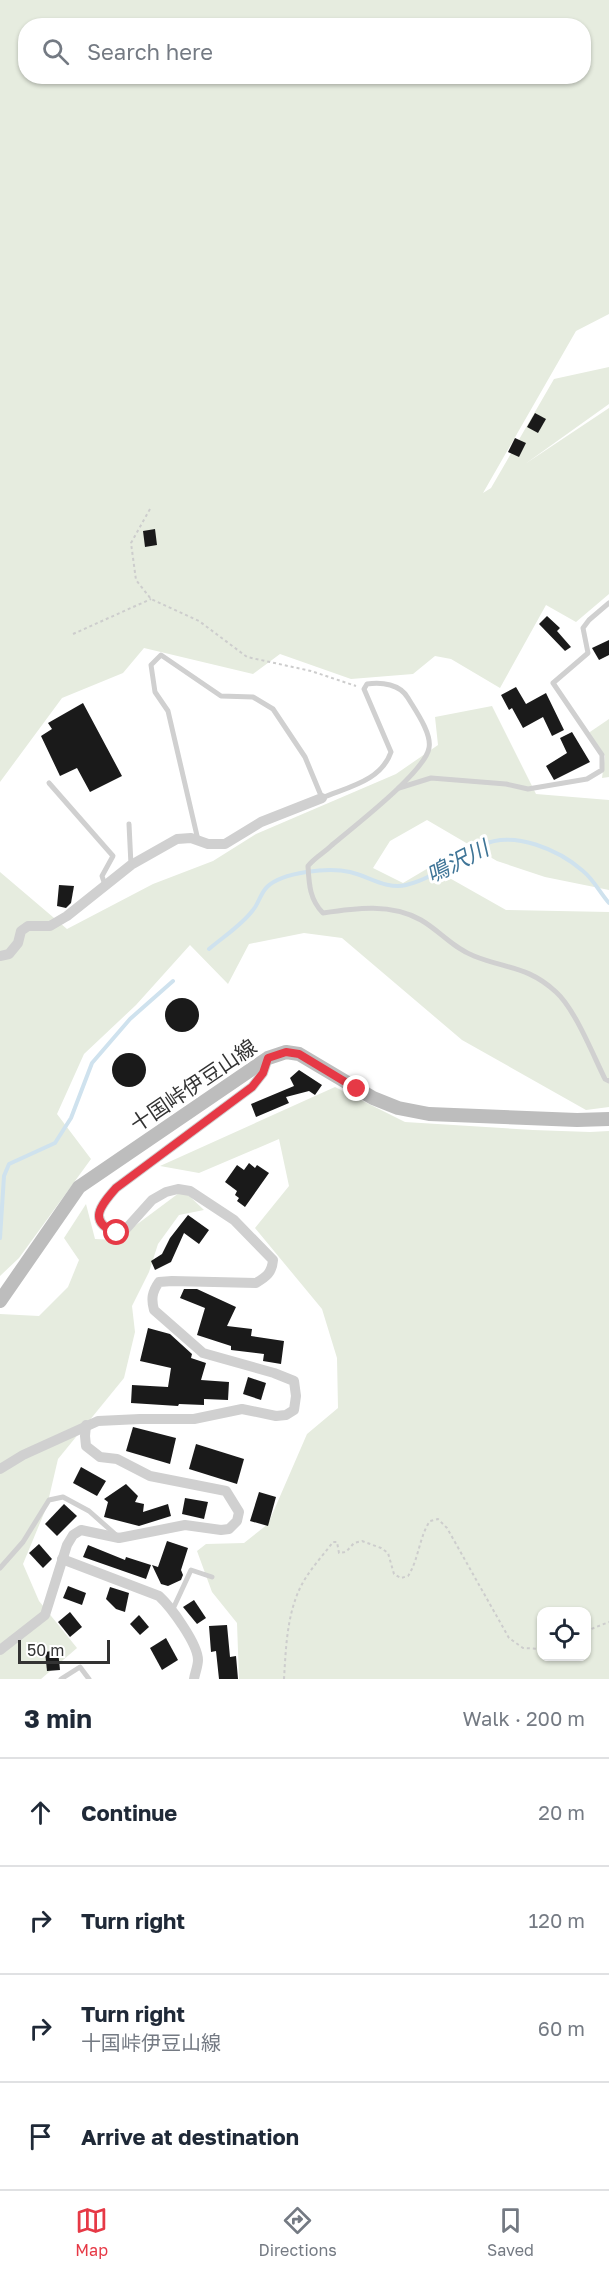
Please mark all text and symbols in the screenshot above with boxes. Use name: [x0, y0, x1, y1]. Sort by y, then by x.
search box: [18, 18, 591, 84]
icon: search: [39, 35, 72, 68]
text: Search here: [87, 38, 213, 65]
water label: 鳴沢川: [421, 833, 494, 888]
street label: 十国峠伊豆山線: [125, 1033, 261, 1137]
route end: [343, 1075, 369, 1101]
route start: [103, 1219, 129, 1245]
map controls: [537, 1607, 591, 1661]
button: locate: [537, 1607, 591, 1661]
scale bar: [18, 1637, 110, 1664]
text: 50 m: [27, 1640, 64, 1660]
text: 3 min: [24, 1703, 92, 1734]
text: Walk · 200 m: [463, 1706, 585, 1730]
icon: ahead: [24, 1796, 57, 1829]
text: Continue: [81, 1799, 177, 1826]
text: 20 m: [538, 1800, 585, 1824]
icon: right: [24, 1904, 57, 1937]
text: Turn right: [81, 1907, 185, 1934]
text: 120 m: [529, 1908, 585, 1932]
text: Turn right: [81, 2000, 185, 2027]
icon: right: [24, 2012, 57, 2045]
text: 60 m: [538, 2016, 585, 2040]
text: 十国峠伊豆山線: [81, 2030, 221, 2054]
icon: arrive: [24, 2120, 57, 2153]
text: Arrive at destination: [81, 2123, 299, 2150]
tab: Map: [75, 2204, 108, 2260]
tab: Directions: [259, 2204, 337, 2260]
tab: Saved: [487, 2204, 534, 2260]

